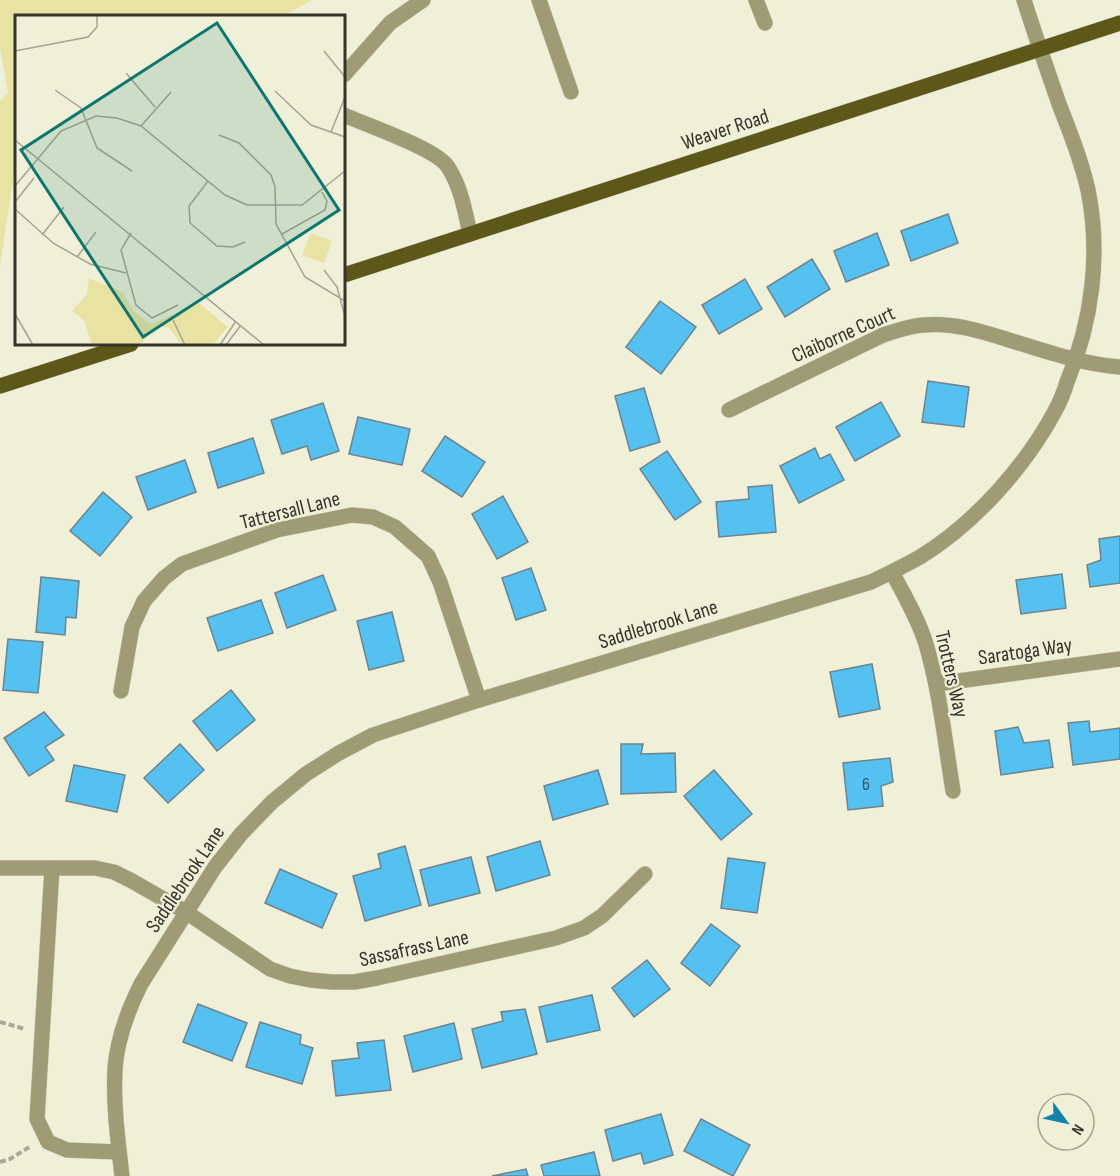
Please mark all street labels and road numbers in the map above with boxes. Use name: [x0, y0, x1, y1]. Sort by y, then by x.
street label: Weaver Road: [678, 104, 772, 155]
street label: Claiborne Court: [788, 301, 899, 368]
street label: Tattersall Lane: [238, 486, 343, 535]
street label: Saddlebrook Lane: [595, 594, 721, 654]
street label: Trotters Way: [929, 628, 974, 720]
street label: Saratoga Way: [977, 633, 1074, 670]
street label: Saddlebrook Lane: [141, 821, 230, 937]
street label: Sassafrass Lane: [357, 925, 471, 972]

